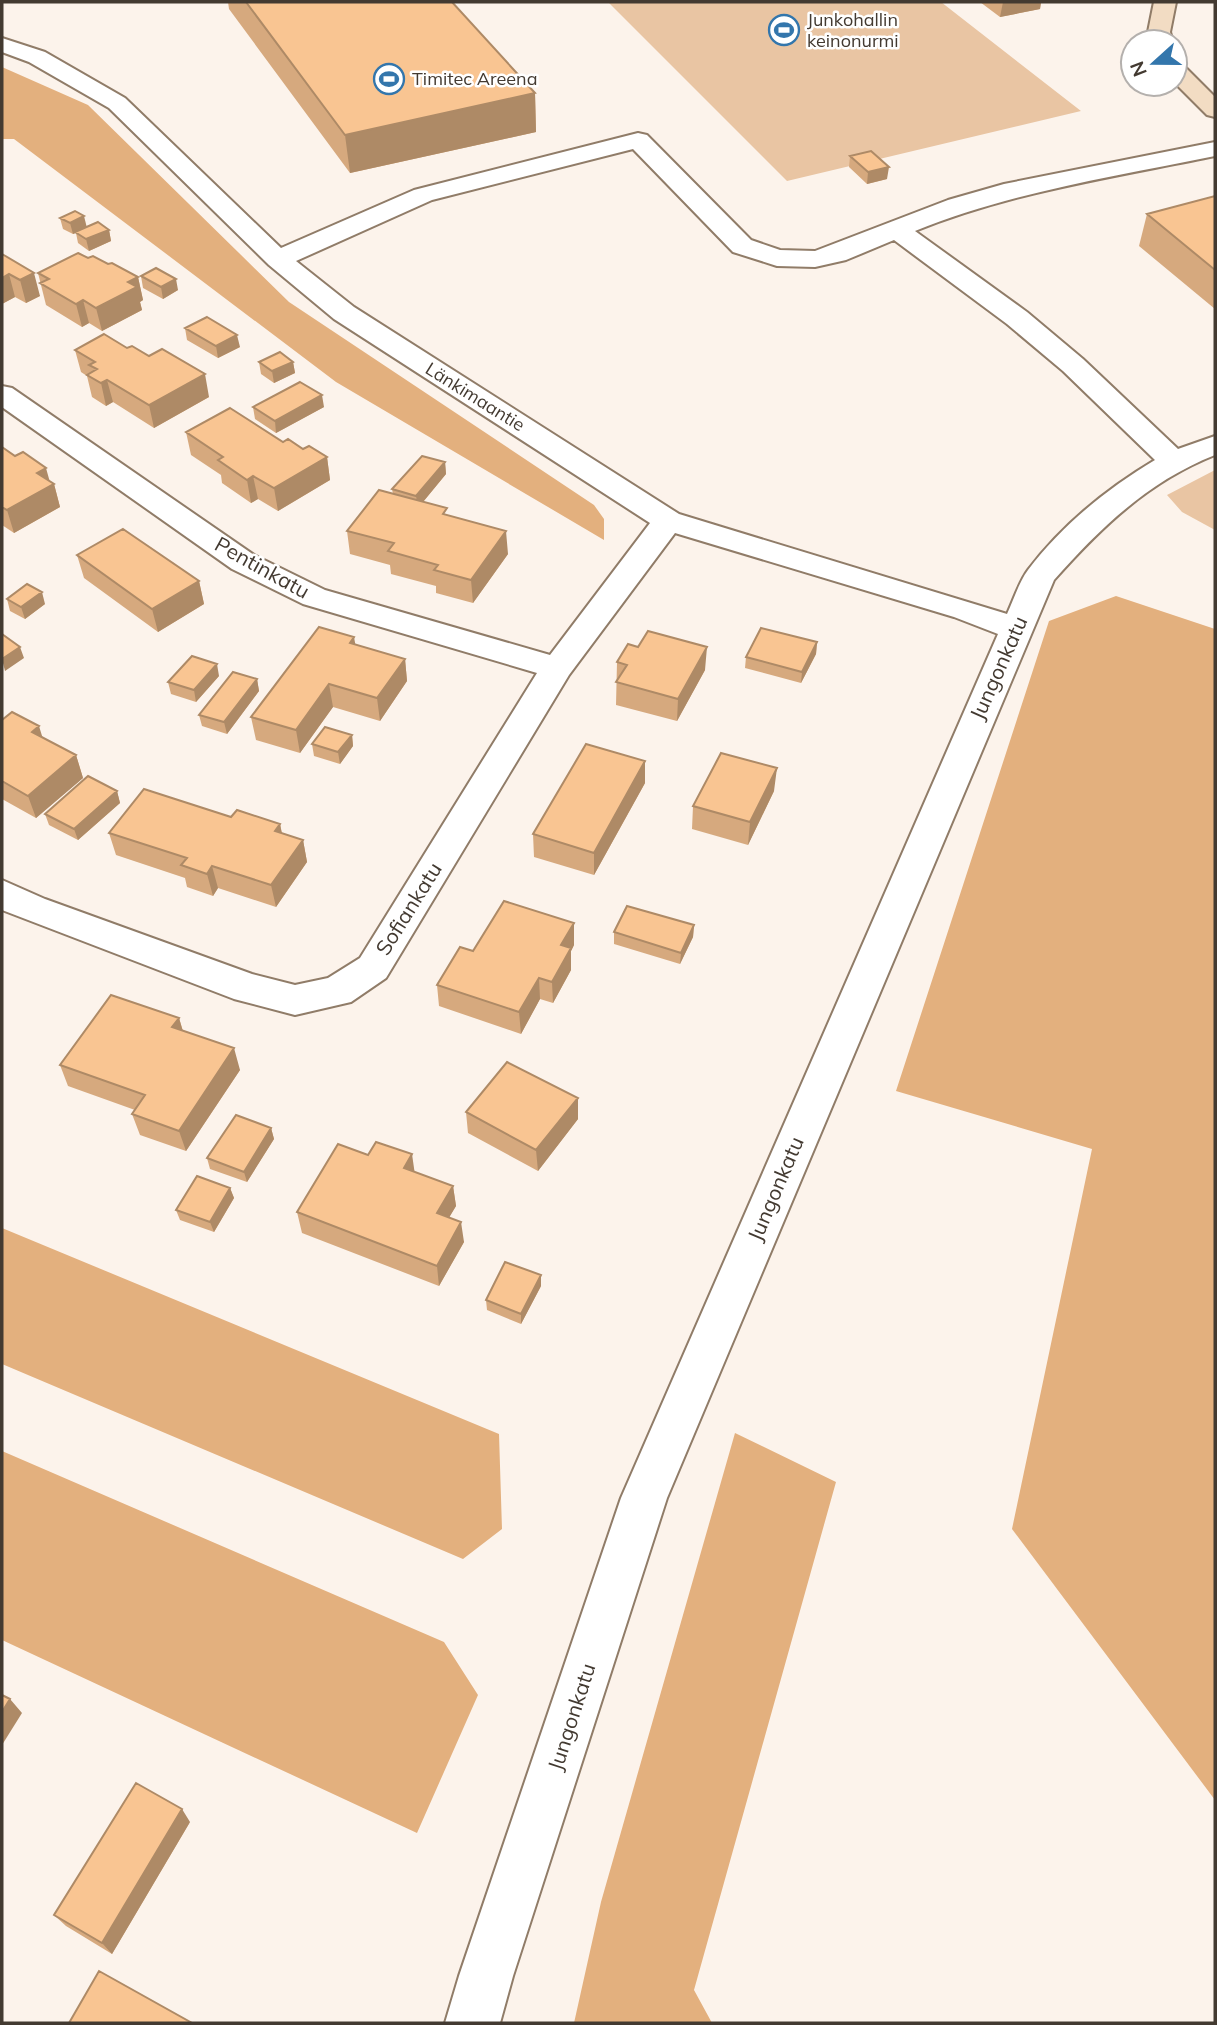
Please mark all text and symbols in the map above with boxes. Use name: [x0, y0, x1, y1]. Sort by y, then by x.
place label: Junkohallin keinonurmi: [807, 8, 899, 52]
sports icon: Junkohallin keinonurmi: [767, 13, 801, 47]
north arrow: [1119, 28, 1189, 98]
text: N: [1124, 58, 1152, 80]
sports icon: Timitec Areena: [372, 62, 406, 96]
place label: Timitec Areena: [412, 67, 537, 90]
street label: Länkimaantie: [421, 357, 529, 436]
street label: Pentinkatu: [211, 530, 314, 604]
street label: Jungonkatu: [964, 612, 1033, 724]
street label: Sofiankatu: [369, 857, 447, 960]
street label: Jungonkatu: [741, 1132, 809, 1245]
street label: Jungonkatu: [542, 1660, 601, 1774]

